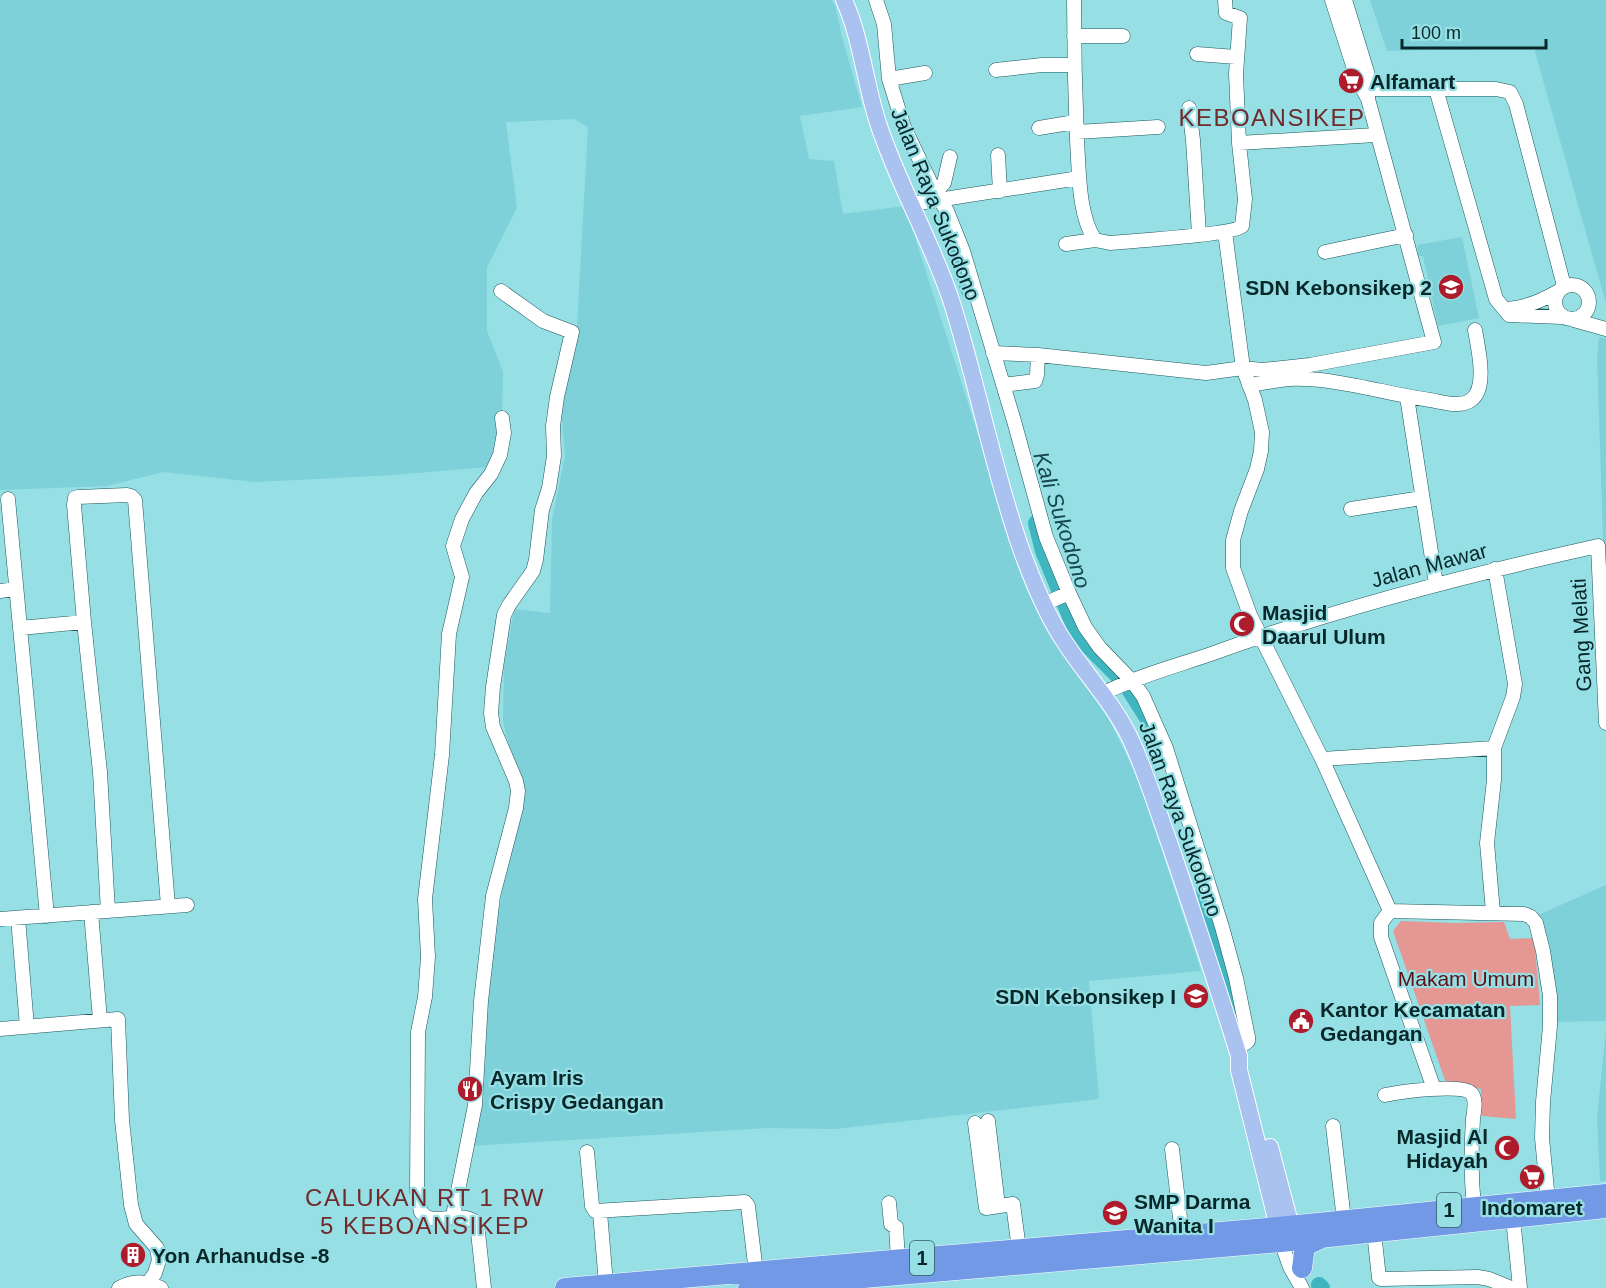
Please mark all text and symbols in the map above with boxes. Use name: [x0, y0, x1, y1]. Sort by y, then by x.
scale bar: [1402, 12, 1546, 50]
text: 100 m: [1411, 23, 1461, 43]
supermarket icon: Alfamart: [1336, 66, 1366, 96]
place label: Alfamart: [1370, 70, 1455, 93]
street label: Jalan Raya Sukodono: [887, 104, 985, 304]
district label: KEBOANSIKEP: [1178, 104, 1366, 131]
school or university icon: SDN Kebonsikep 2: [1436, 272, 1466, 302]
place label: SDN Kebonsikep 2: [1245, 276, 1432, 299]
water label: Kali Sukodono: [1028, 449, 1096, 591]
street label: Jalan Mawar: [1369, 538, 1489, 592]
street label: Gang Melati: [1567, 578, 1595, 692]
place label: Masjid Daarul Ulum: [1262, 601, 1386, 648]
mosque icon: Masjid Daarul Ulum: [1227, 609, 1257, 639]
street label: Jalan Raya Sukodono: [1135, 719, 1227, 919]
park label: Makam Umum: [1398, 967, 1534, 990]
school or university icon: SDN Kebonsikep I: [1181, 981, 1211, 1011]
place label: SDN Kebonsikep I: [995, 985, 1176, 1008]
place label: Kantor Kecamatan Gedangan: [1320, 998, 1506, 1045]
public building icon: Kantor Kecamatan Gedangan: [1286, 1006, 1316, 1036]
place label: Ayam Iris Crispy Gedangan: [490, 1066, 664, 1113]
restaurant icon: Ayam Iris Crispy Gedangan: [455, 1074, 485, 1104]
place label: Masjid Al Hidayah: [1397, 1125, 1488, 1172]
mosque icon: Masjid Al Hidayah: [1492, 1133, 1522, 1163]
supermarket icon: Indomaret: [1517, 1162, 1547, 1192]
district label: CALUKAN RT 1 RW 5 KEBOANSIKEP: [305, 1184, 545, 1239]
place label: SMP Darma Wanita I: [1134, 1190, 1251, 1237]
road number: 1: [1437, 1193, 1461, 1227]
place label: Indomaret: [1481, 1196, 1583, 1219]
school or university icon: SMP Darma Wanita I: [1100, 1198, 1130, 1228]
building icon: Yon Arhanudse -8: [118, 1240, 148, 1270]
road number: 1: [910, 1241, 934, 1275]
place label: Yon Arhanudse -8: [152, 1244, 330, 1267]

